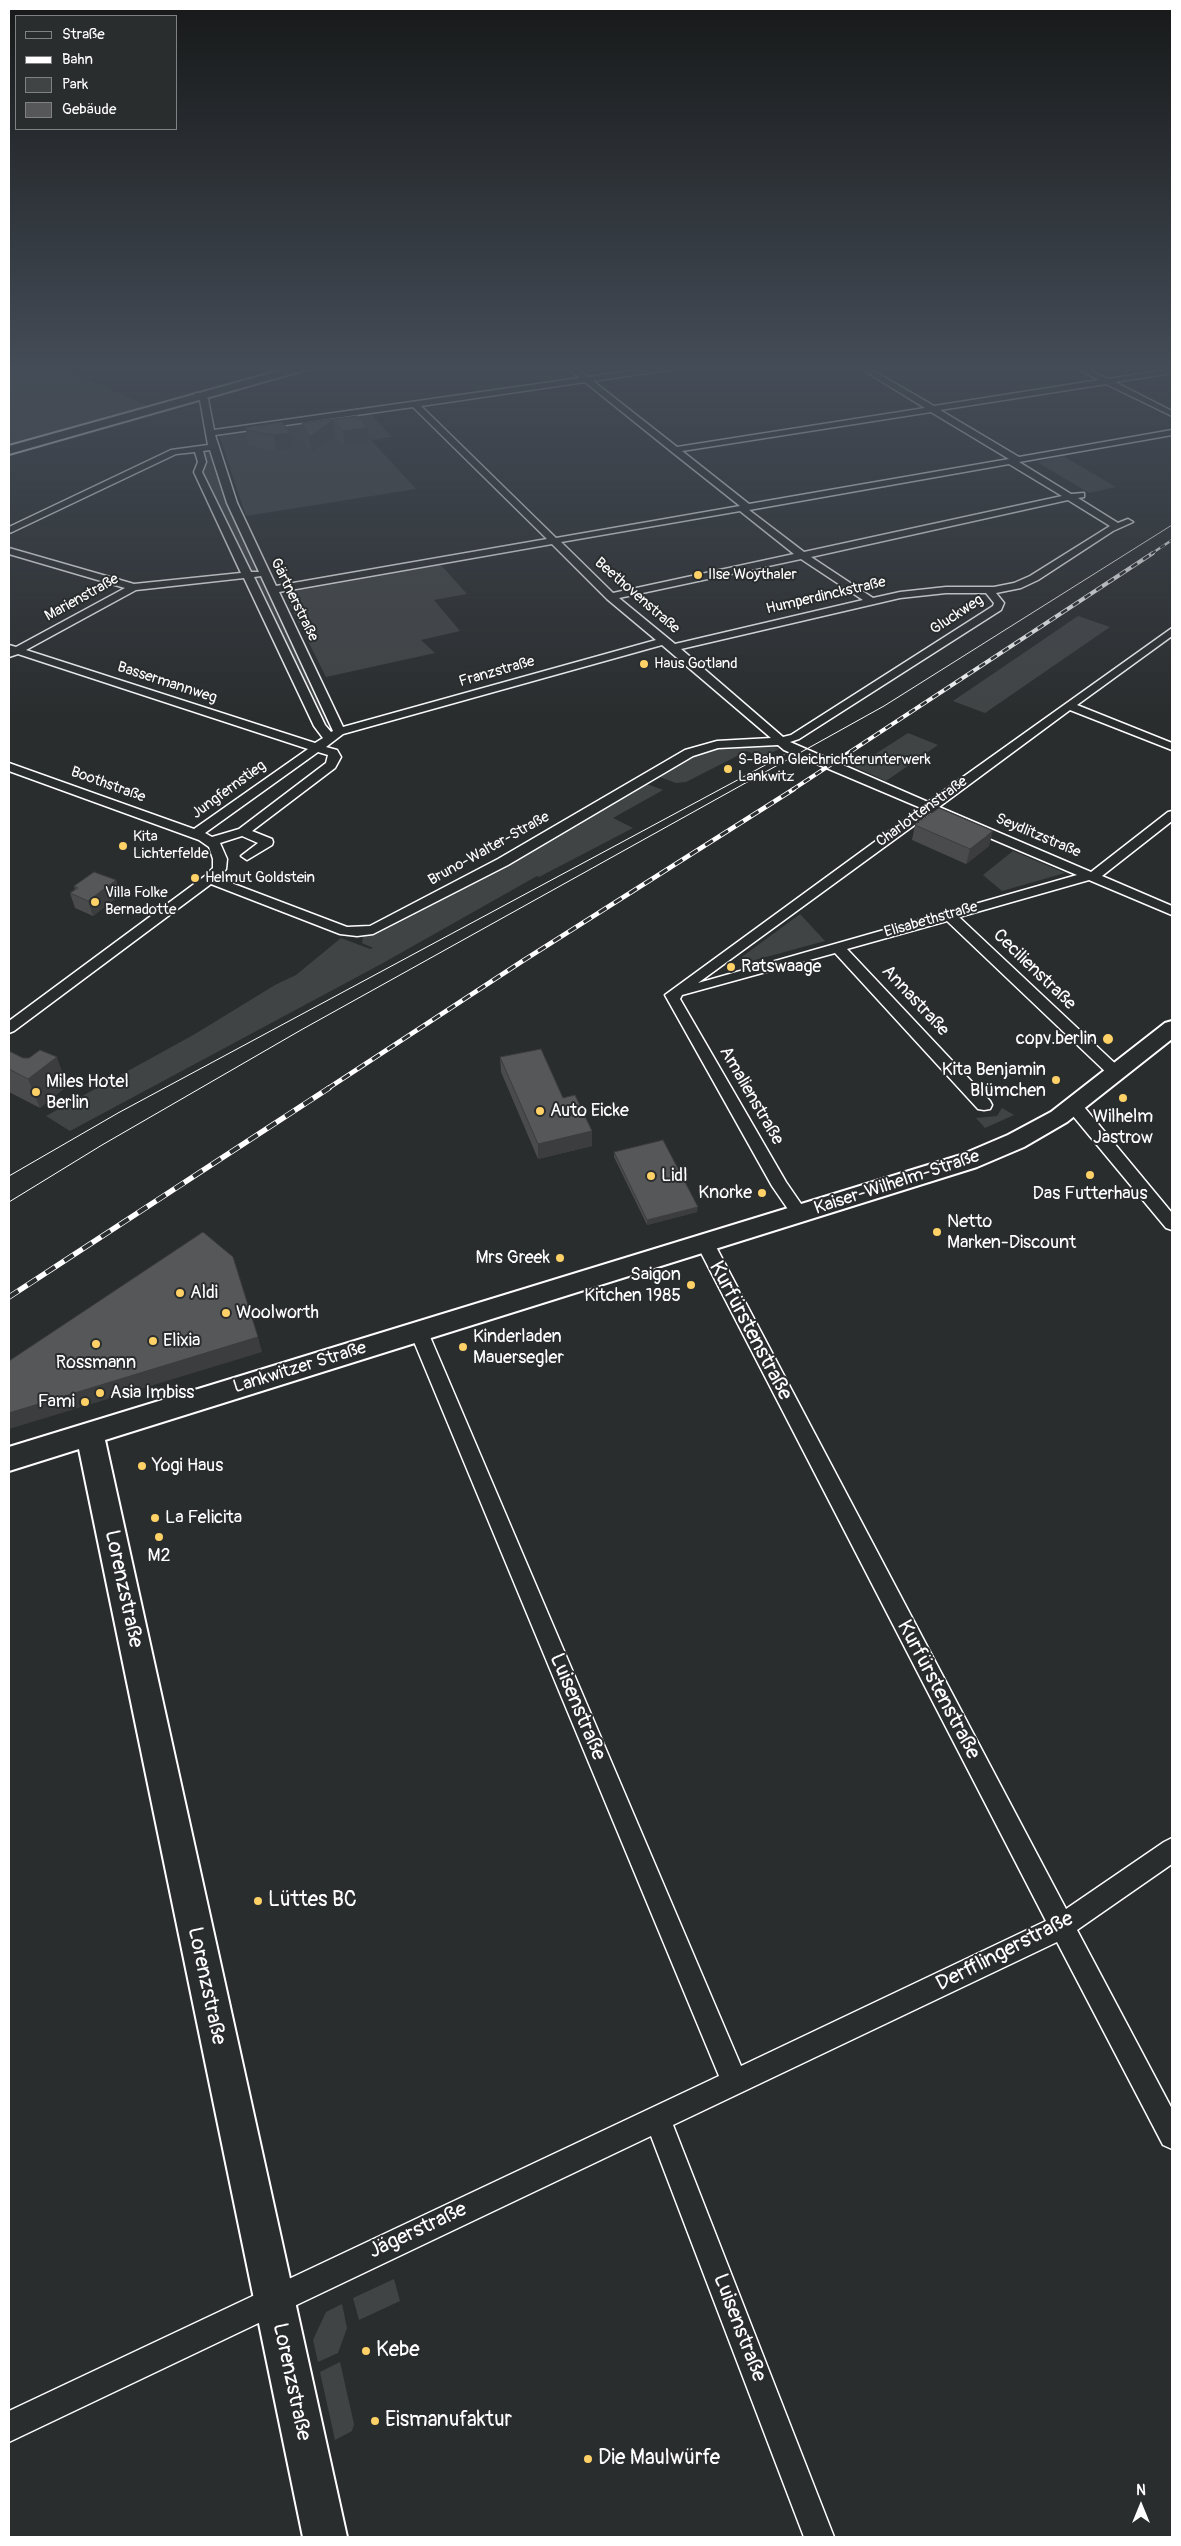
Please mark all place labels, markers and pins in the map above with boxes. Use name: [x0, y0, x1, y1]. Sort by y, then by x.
place label: Ilse Woythaler: [708, 566, 797, 584]
marker: Ilse Woythaler: [692, 569, 704, 581]
place label: Haus Gotland: [654, 655, 738, 673]
marker: Haus Gotland: [638, 658, 650, 670]
place label: S-Bahn Gleichrichterunterwerk Lankwitz: [738, 751, 931, 786]
marker: S-Bahn Gleichrichterunterwerk Lankwitz: [722, 763, 734, 775]
place label: Kita Lichterfelde: [133, 828, 209, 863]
marker: Kita Lichterfelde: [117, 840, 129, 852]
place label: Helmut Goldstein: [205, 869, 315, 887]
marker: Helmut Goldstein: [189, 872, 201, 884]
place label: Villa Folke Bernadotte: [105, 884, 176, 919]
marker: Villa Folke Bernadotte: [89, 896, 101, 908]
place label: Ratswaage: [741, 956, 821, 978]
marker: Ratswaage: [725, 961, 737, 973]
place label: copv.berlin: [1016, 1028, 1097, 1050]
marker: copv.berlin: [1101, 1032, 1115, 1046]
place label: Kita Benjamin Blümchen: [942, 1059, 1046, 1102]
place label: Miles Hotel Berlin: [46, 1071, 129, 1114]
marker: Kita Benjamin Blümchen: [1050, 1074, 1062, 1086]
marker: Miles Hotel Berlin: [30, 1086, 42, 1098]
marker: Wilhelm Jastrow: [1117, 1092, 1129, 1104]
place label: Auto Eicke: [550, 1100, 629, 1122]
marker: Auto Eicke: [534, 1105, 546, 1117]
place label: Wilhelm Jastrow: [1093, 1106, 1153, 1148]
place label: Lidl: [661, 1165, 687, 1187]
marker: Das Futterhaus: [1084, 1169, 1096, 1181]
marker: Lidl: [645, 1170, 657, 1182]
place label: Knorke: [698, 1182, 752, 1204]
place label: Das Futterhaus: [1033, 1183, 1147, 1205]
marker: Knorke: [756, 1187, 768, 1199]
place label: Netto Marken-Discount: [947, 1211, 1076, 1254]
marker: Netto Marken-Discount: [931, 1226, 943, 1238]
place label: Mrs Greek: [475, 1247, 550, 1269]
marker: Mrs Greek: [554, 1252, 566, 1264]
place label: Saigon Kitchen 1985: [584, 1264, 681, 1306]
marker: Saigon Kitchen 1985: [685, 1279, 697, 1291]
place label: Aldi: [190, 1282, 218, 1304]
marker: Aldi: [174, 1287, 186, 1299]
place label: Woolworth: [236, 1302, 319, 1324]
marker: Woolworth: [220, 1307, 232, 1319]
place label: Kinderladen Mauersegler: [473, 1326, 564, 1368]
place label: Elixia: [163, 1330, 200, 1352]
marker: Elixia: [147, 1335, 159, 1347]
marker: Rossmann: [90, 1338, 102, 1350]
marker: Kinderladen Mauersegler: [457, 1341, 469, 1353]
place label: Rossmann: [56, 1352, 136, 1374]
place label: Asia Imbiss: [110, 1382, 194, 1404]
marker: Asia Imbiss: [94, 1387, 106, 1399]
place label: Fami: [38, 1391, 75, 1413]
marker: Fami: [79, 1396, 91, 1408]
place label: Yogi Haus: [152, 1455, 223, 1477]
marker: Yogi Haus: [136, 1460, 148, 1472]
place label: La Felicita: [165, 1507, 242, 1529]
marker: La Felicita: [149, 1512, 161, 1524]
marker: M2: [153, 1531, 165, 1543]
place label: M2: [147, 1545, 171, 1567]
place label: Lüttes BC: [268, 1888, 357, 1914]
marker: Lüttes BC: [252, 1895, 264, 1907]
place label: Kebe: [376, 2338, 420, 2364]
marker: Kebe: [360, 2345, 372, 2357]
place label: Eismanufaktur: [385, 2408, 512, 2434]
marker: Eismanufaktur: [369, 2415, 381, 2427]
place label: Die Maulwürfe: [598, 2446, 720, 2472]
marker: Die Maulwürfe: [582, 2453, 594, 2465]

